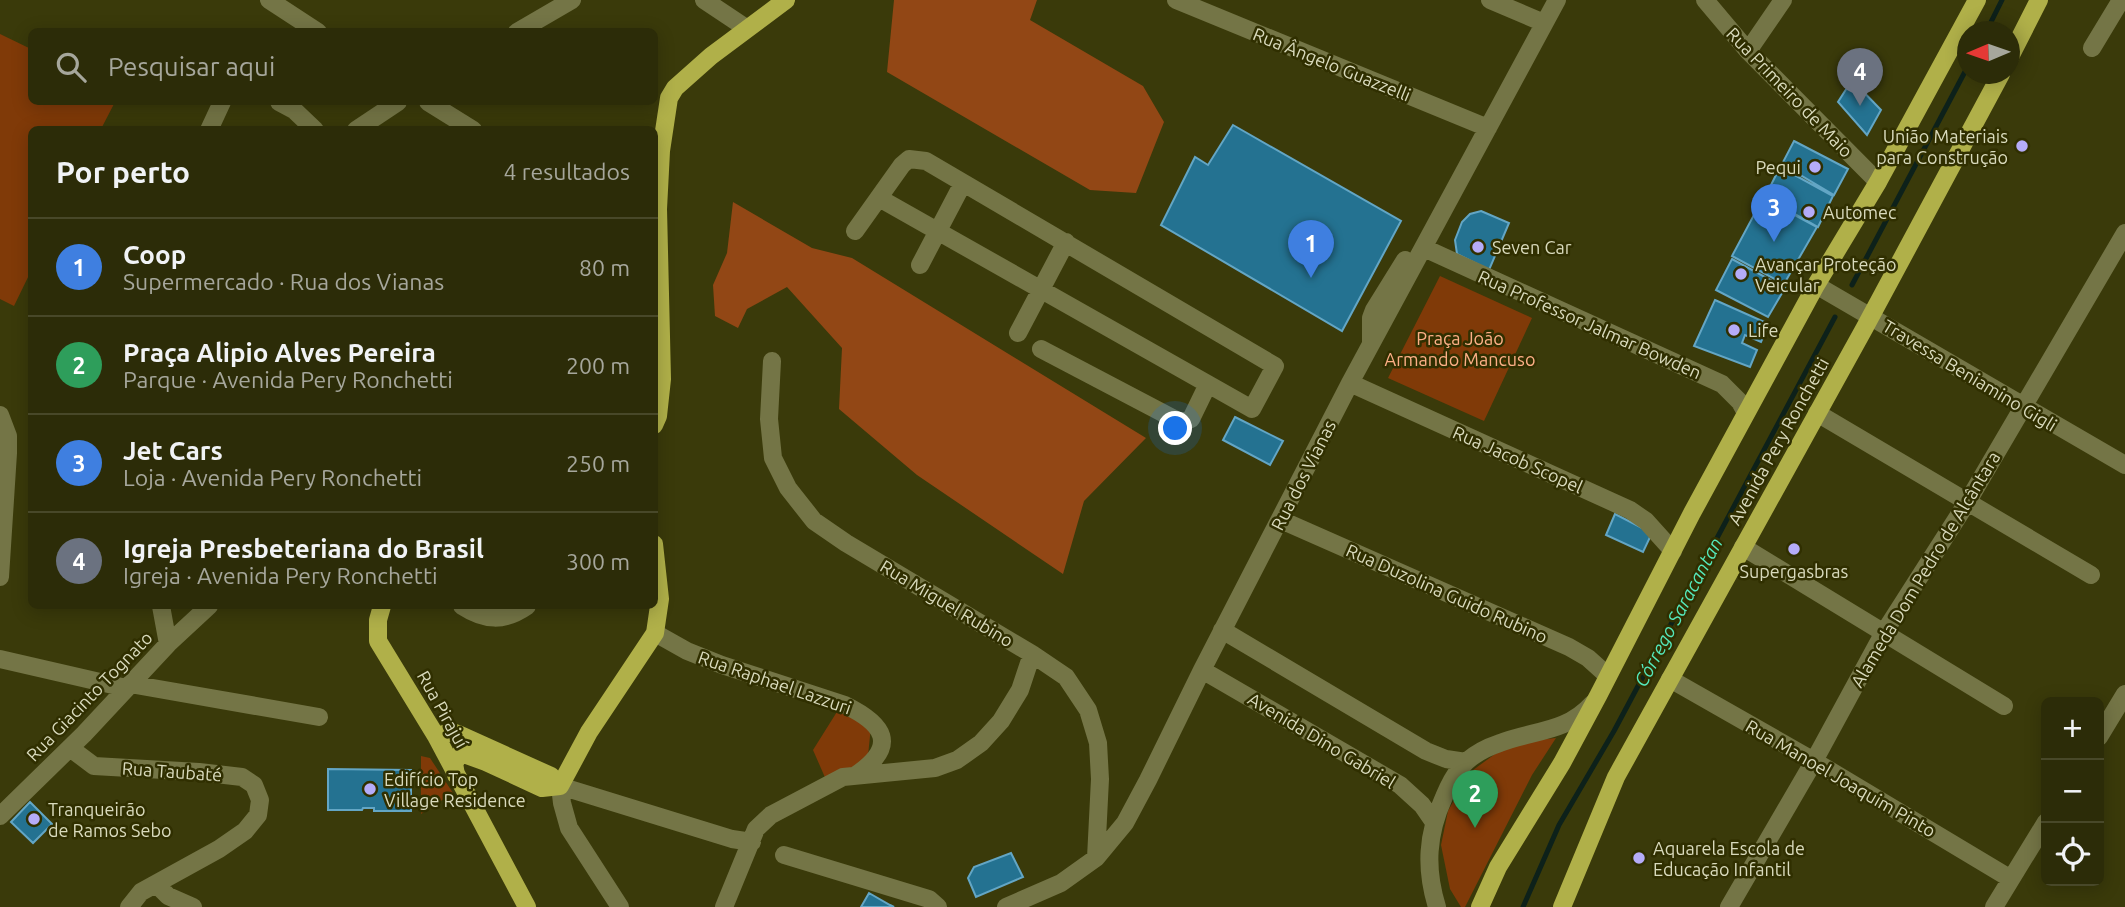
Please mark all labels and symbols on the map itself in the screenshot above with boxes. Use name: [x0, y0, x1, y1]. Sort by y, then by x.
north arrow: [1957, 21, 2020, 84]
street label: Rua Ângelo Guazzelli: [1250, 22, 1414, 105]
street label: Rua Primeiro de Maio: [1723, 23, 1857, 161]
pin: 4: [1837, 48, 1883, 106]
place label: União Materiais para Construção: [1876, 126, 2008, 167]
marker: União Materiais para Construção: [2014, 138, 2030, 154]
place label: Pequi: [1755, 157, 1801, 177]
marker: Pequi: [1807, 159, 1823, 175]
pin: 3: [1751, 184, 1797, 242]
place label: Automec: [1823, 202, 1896, 222]
marker: Automec: [1801, 204, 1817, 220]
pin: 1: [1288, 220, 1334, 278]
place label: Seven Car: [1492, 237, 1572, 257]
marker: Seven Car: [1470, 239, 1486, 255]
place label: Avançar Proteção Veicular: [1755, 254, 1896, 295]
street label: Rua Professor Jalmar Bowden: [1475, 266, 1705, 382]
marker: Avançar Proteção Veicular: [1733, 266, 1749, 282]
street label: Travessa Beniamino Gigli: [1880, 315, 2060, 435]
place label: Life: [1748, 320, 1778, 340]
marker: Life: [1726, 322, 1742, 338]
park label: Praça João Armando Mancuso: [1385, 328, 1535, 369]
street label: Avenida Pery Ronchetti: [1724, 354, 1832, 528]
your location: [1158, 411, 1192, 445]
street label: Rua dos Vianas: [1267, 416, 1339, 533]
street label: Rua Jacob Scopel: [1450, 421, 1586, 497]
street label: Alameda Dom Pedro de Alcântara: [1847, 447, 2003, 691]
water label: Córrego Saracantan: [1629, 534, 1727, 690]
street label: Rua Duzolina Guido Rubino: [1343, 539, 1551, 647]
marker: Supergasbras: [1786, 541, 1802, 557]
street label: Rua Miguel Rubino: [877, 555, 1017, 651]
place label: Supergasbras: [1740, 561, 1849, 581]
street label: Rua Giacinto Tognato: [22, 627, 156, 765]
street label: Rua Raphael Lazzuri: [696, 646, 854, 718]
street label: Rua Pirajuí: [414, 667, 473, 752]
street label: Avenida Dino Gabriel: [1245, 688, 1400, 792]
street label: Rua Manoel Joaquim Pinto: [1743, 715, 1939, 841]
street label: Rua Taubaté: [121, 758, 223, 784]
place label: Edifício Top Village Residence: [384, 769, 526, 810]
pin: 2: [1452, 770, 1498, 828]
marker: Edifício Top Village Residence: [362, 781, 378, 797]
place label: Tranqueirão de Ramos Sebo: [48, 799, 171, 840]
marker: Tranqueirão de Ramos Sebo: [26, 811, 42, 827]
place label: Aquarela Escola de Educação Infantil: [1653, 838, 1805, 879]
marker: Aquarela Escola de Educação Infantil: [1631, 850, 1647, 866]

